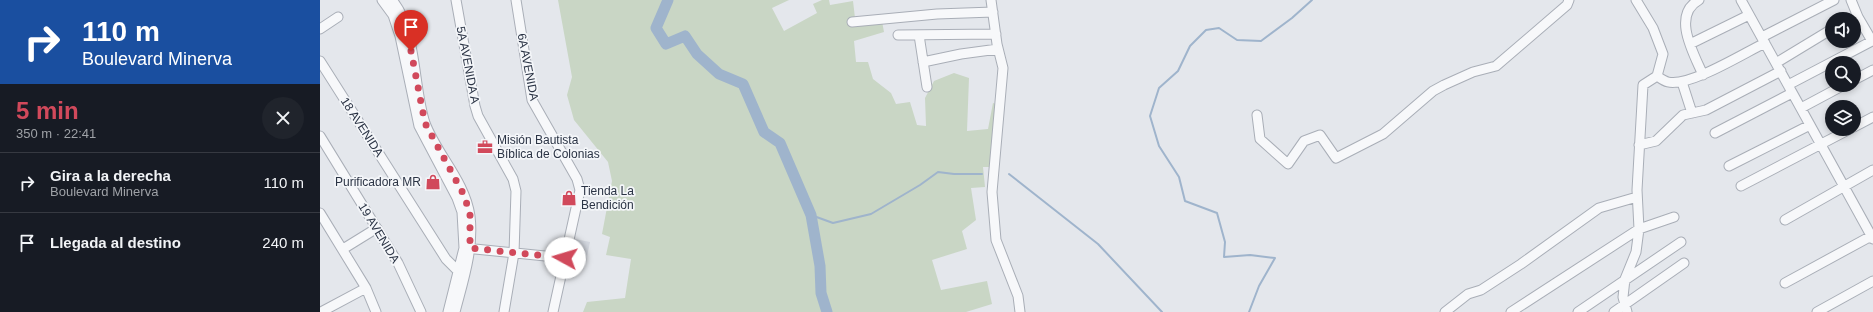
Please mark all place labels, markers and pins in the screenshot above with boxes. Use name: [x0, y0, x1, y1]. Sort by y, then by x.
pin: [394, 10, 428, 51]
place label: Misión Bautista Bíblica de Colonias: [497, 133, 600, 161]
office icon: Misión Bautista Bíblica de Colonias: [476, 138, 494, 156]
shop icon: Purificadora MR: [424, 173, 442, 191]
place label: Purificadora MR: [335, 175, 421, 189]
place label: Tienda La Bendición: [581, 184, 634, 212]
shop icon: Tienda La Bendición: [560, 189, 578, 207]

